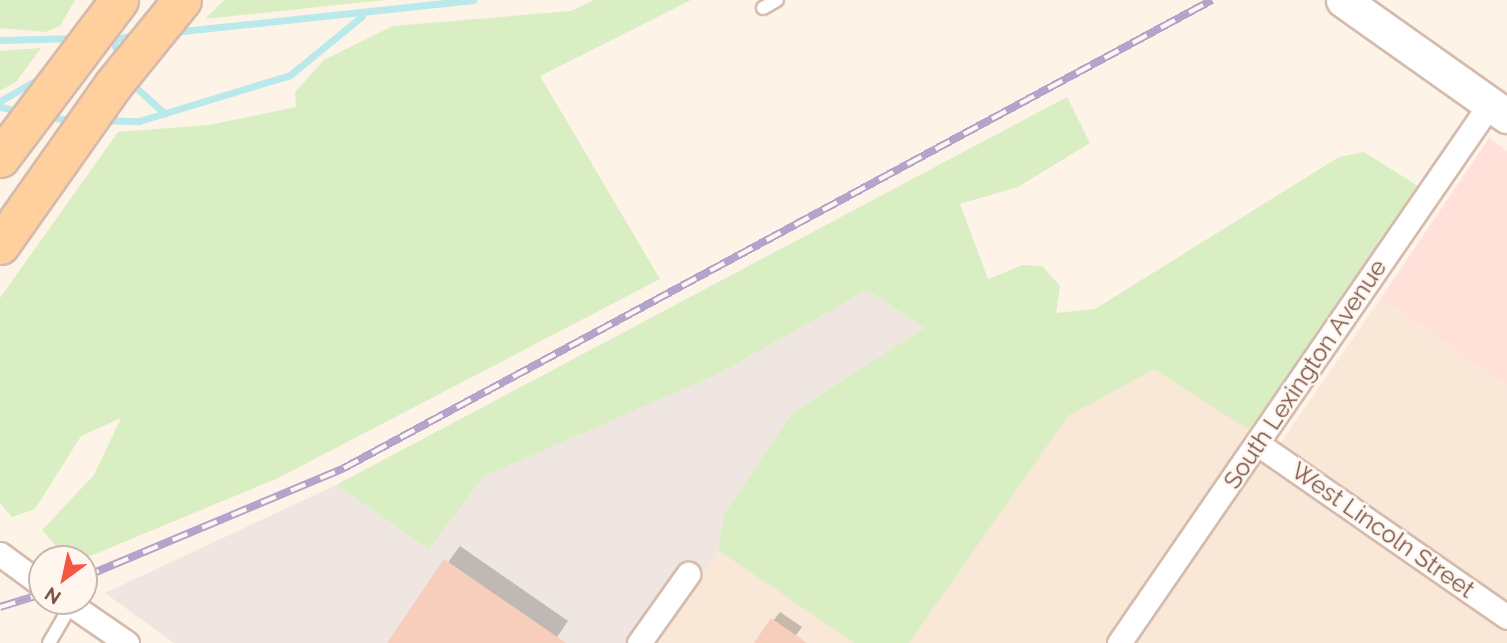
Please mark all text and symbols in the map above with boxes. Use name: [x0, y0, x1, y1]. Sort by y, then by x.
street label: South Lexington Avenue: [1217, 254, 1393, 494]
street label: West Lincoln Street: [1286, 456, 1480, 604]
north arrow: [28, 545, 98, 615]
text: N: [41, 583, 65, 609]

